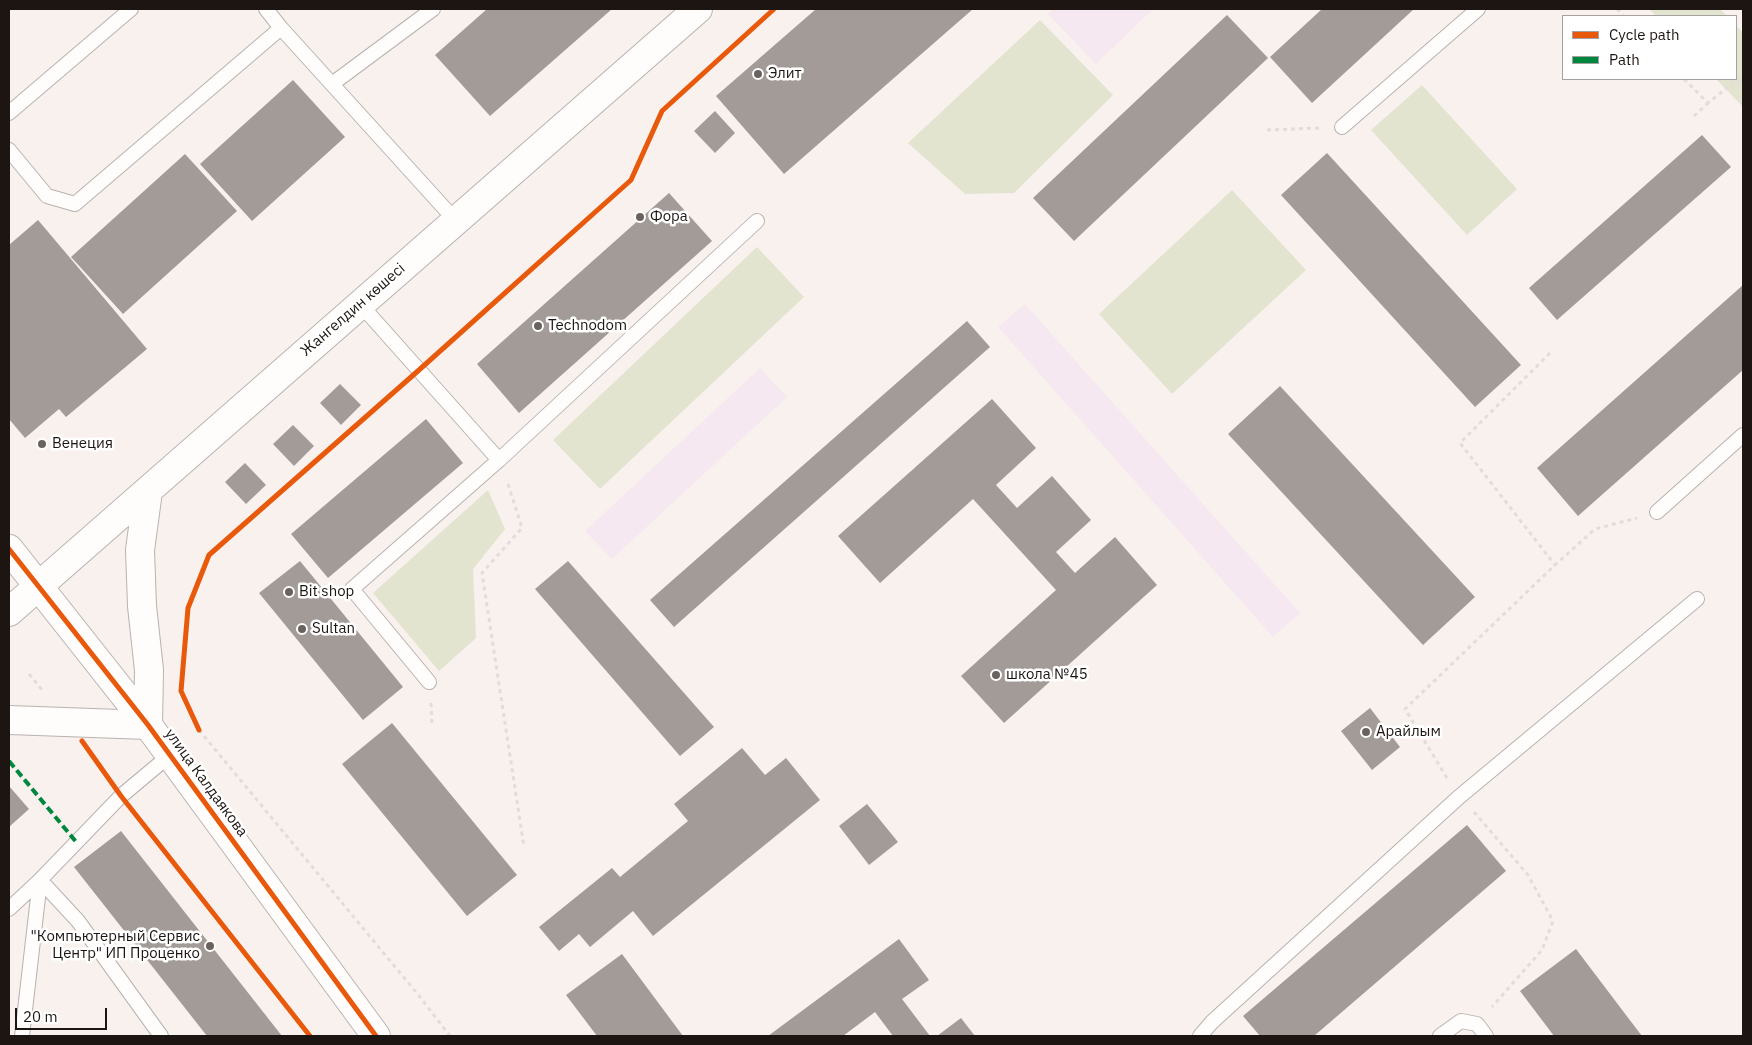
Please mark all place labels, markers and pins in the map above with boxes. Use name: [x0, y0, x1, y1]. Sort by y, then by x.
place label: Элит: [768, 65, 802, 83]
marker: Элит: [752, 68, 764, 80]
place label: Фора: [650, 208, 688, 226]
marker: Фора: [634, 211, 646, 223]
place label: Technodom: [548, 317, 627, 335]
marker: Technodom: [532, 320, 544, 332]
place label: Венеция: [52, 435, 113, 453]
marker: Венеция: [36, 438, 48, 450]
place label: Bit shop: [299, 583, 354, 601]
marker: Bit shop: [283, 586, 295, 598]
place label: Sultan: [312, 620, 355, 638]
marker: Sultan: [296, 623, 308, 635]
place label: школа №45: [1006, 666, 1088, 684]
marker: школа №45: [990, 669, 1002, 681]
place label: Арайлым: [1376, 723, 1441, 741]
marker: Арайлым: [1360, 726, 1372, 738]
place label: "Компьютерный Сервис Центр" ИП Проценко: [31, 928, 200, 963]
marker: "Компьютерный Сервис Центр" ИП Проценко: [204, 940, 216, 952]

